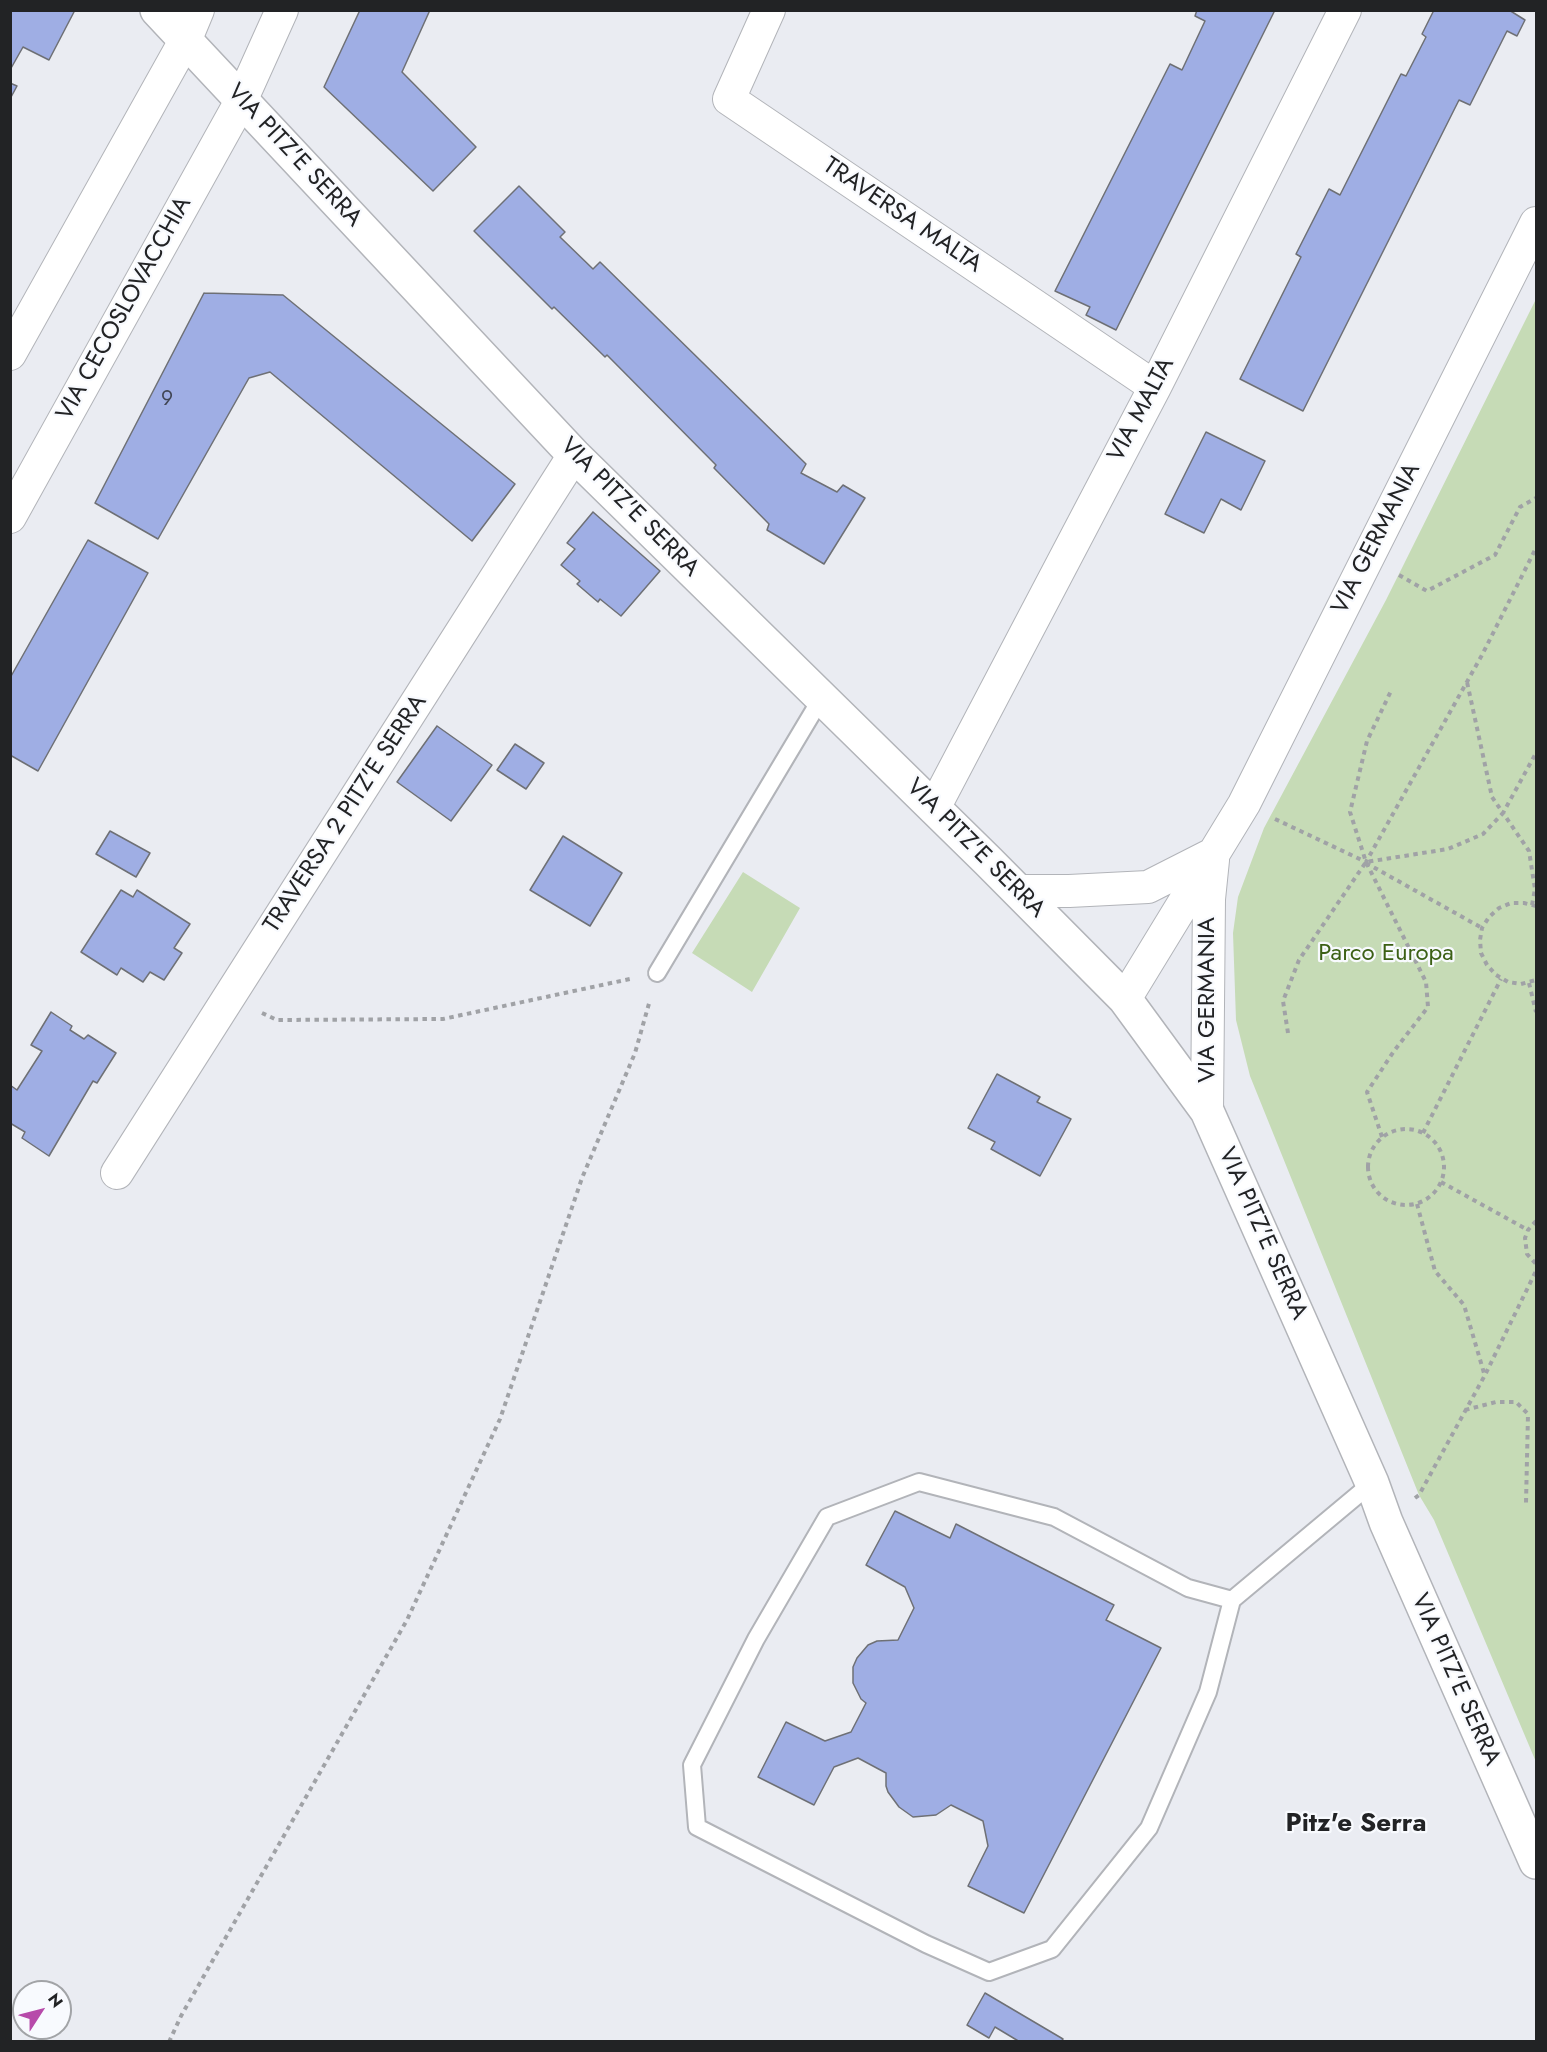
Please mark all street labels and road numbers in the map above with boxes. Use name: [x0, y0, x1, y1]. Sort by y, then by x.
street label: VIA PITZ'E SERRA: [220, 79, 368, 233]
street label: TRAVERSA MALTA: [817, 152, 987, 280]
street label: VIA CECOSLOVACCHIA: [51, 192, 199, 426]
street label: VIA MALTA: [1103, 353, 1181, 467]
street label: VIA PITZ'E SERRA: [553, 432, 705, 584]
street label: VIA GERMANIA: [1327, 459, 1427, 619]
street label: TRAVERSA 2 PITZ'E SERRA: [258, 690, 434, 938]
street label: VIA PITZ'E SERRA: [899, 773, 1051, 925]
street label: VIA GERMANIA: [1194, 917, 1222, 1083]
street label: VIA PITZ'E SERRA: [1211, 1144, 1313, 1324]
street label: VIA PITZ'E SERRA: [1404, 1590, 1506, 1770]

